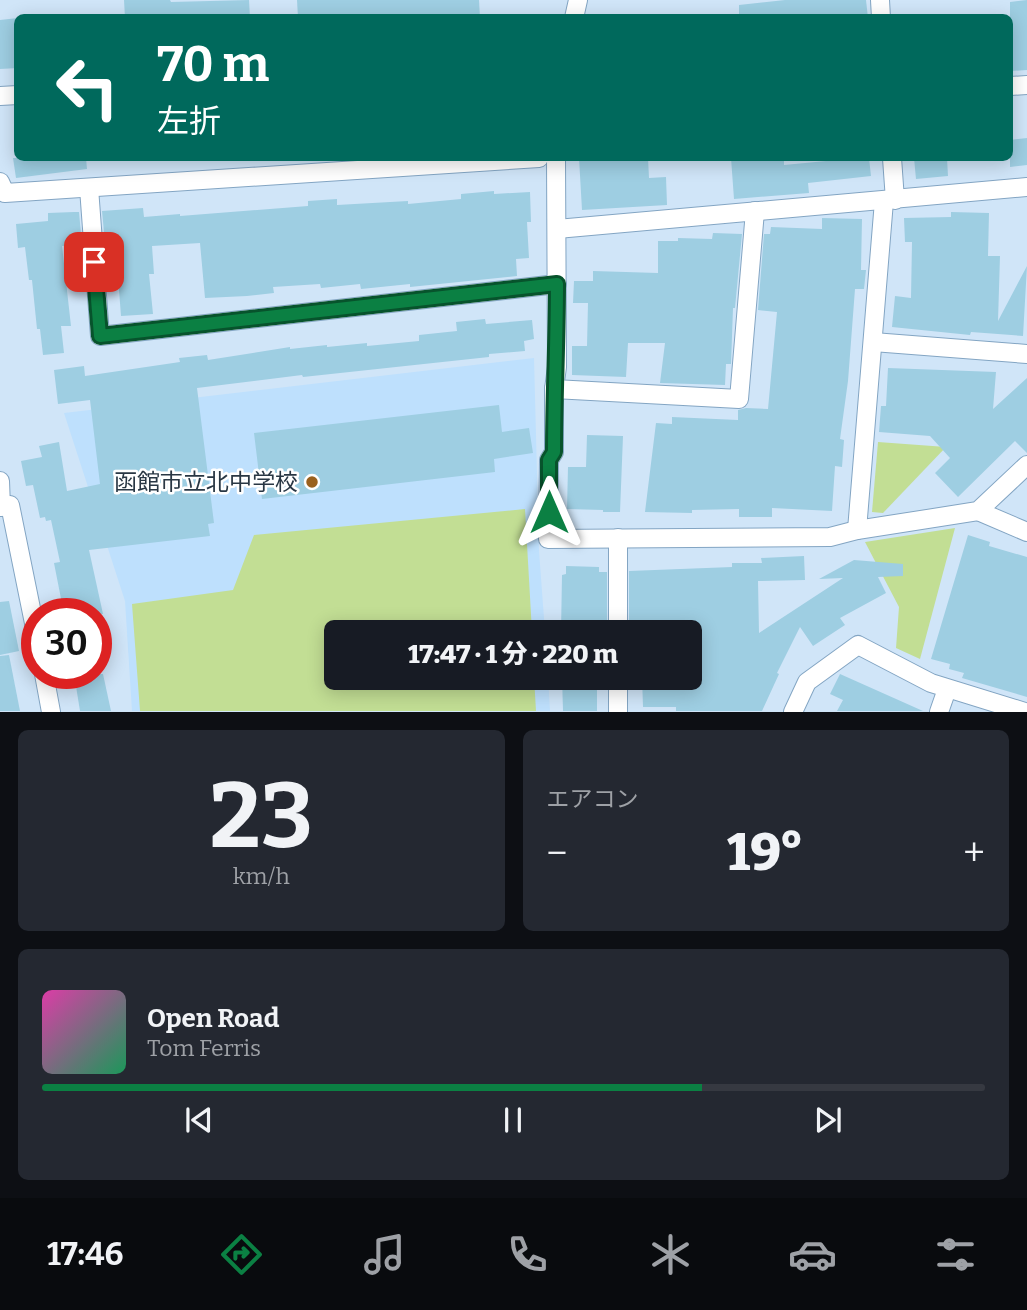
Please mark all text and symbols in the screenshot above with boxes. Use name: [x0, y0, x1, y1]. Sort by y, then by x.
text: 70 m: [157, 35, 269, 94]
icon: left: [42, 42, 133, 133]
text: 左折: [157, 102, 221, 140]
pin: [64, 232, 124, 292]
icon: arrive: [75, 243, 113, 281]
place label: 函館市立北中学校: [114, 468, 298, 496]
marker: 函館市立北中学校: [304, 474, 320, 490]
position arrow: [512, 475, 586, 549]
speed limit sign: 30: [21, 598, 112, 689]
text: 17:47 · 1 分 · 220 m: [408, 639, 618, 670]
text: 23: [209, 762, 313, 871]
text: エアコン: [547, 785, 639, 813]
text: 19°: [727, 821, 804, 884]
text: −: [547, 830, 567, 876]
text: +: [963, 830, 985, 876]
text: km/h: [233, 862, 290, 890]
text: Open Road: [147, 1003, 279, 1034]
text: Tom Ferris: [147, 1034, 261, 1062]
icon: previous: [180, 1101, 218, 1139]
icon: pause: [494, 1101, 532, 1139]
icon: next: [809, 1101, 847, 1139]
icon: directions: [217, 1230, 266, 1279]
icon: music: [360, 1230, 409, 1279]
icon: phone: [503, 1230, 552, 1279]
icon: climate: [646, 1230, 695, 1279]
icon: car: [788, 1230, 837, 1279]
icon: filters: [931, 1230, 980, 1279]
text: 17:46: [47, 1235, 123, 1273]

